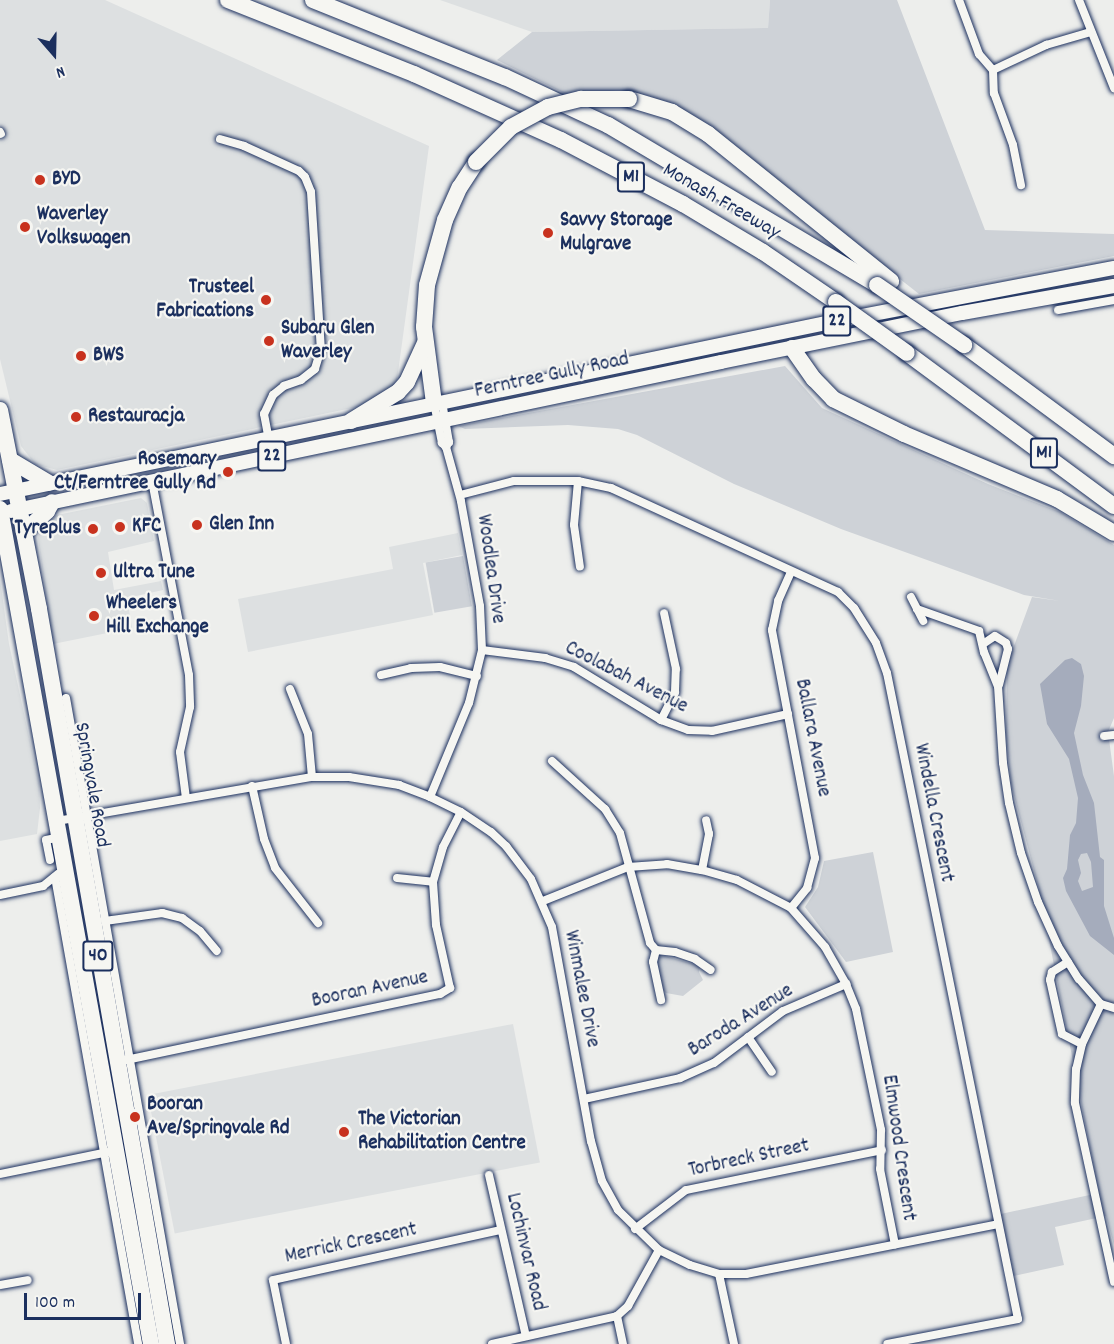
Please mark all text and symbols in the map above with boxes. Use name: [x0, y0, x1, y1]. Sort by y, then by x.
north arrow: [24, 24, 84, 84]
text: N: [53, 59, 68, 84]
street label: Monash Freeway: [658, 158, 784, 246]
road number: M1: [616, 160, 646, 194]
place label: BYD: [52, 167, 80, 193]
marker: BYD: [33, 173, 47, 187]
place label: Waverley Volkswagen: [37, 202, 130, 252]
place label: Savvy Storage Mulgrave: [560, 208, 672, 258]
marker: Waverley Volkswagen: [18, 220, 32, 234]
marker: Savvy Storage Mulgrave: [541, 226, 555, 240]
place label: Trusteel Fabrications: [156, 275, 254, 325]
marker: Trusteel Fabrications: [259, 293, 273, 307]
road number: 22: [822, 304, 852, 338]
place label: Subaru Glen Waverley: [281, 316, 374, 366]
marker: Subaru Glen Waverley: [262, 334, 276, 348]
place label: BWS: [93, 343, 124, 369]
street label: Ferntree Gully Road: [473, 347, 631, 405]
marker: BWS: [74, 349, 88, 363]
place label: Restauracja: [88, 404, 184, 430]
marker: Restauracja: [69, 410, 83, 424]
road number: M1: [1029, 436, 1059, 470]
road number: 22: [257, 439, 287, 473]
place label: Rosemary Ct/Ferntree Gully Rd: [54, 447, 216, 497]
marker: Rosemary Ct/Ferntree Gully Rd: [221, 465, 235, 479]
place label: Glen Inn: [209, 512, 274, 538]
street label: Woodlea Drive: [470, 513, 510, 625]
place label: KFC: [132, 514, 161, 540]
place label: Tyreplus: [14, 516, 81, 542]
marker: Glen Inn: [190, 518, 204, 532]
marker: KFC: [113, 520, 127, 534]
marker: Tyreplus: [86, 522, 100, 536]
place label: Ultra Tune: [113, 560, 195, 586]
marker: Ultra Tune: [94, 566, 108, 580]
place label: Wheelers Hill Exchange: [106, 591, 209, 641]
marker: Wheelers Hill Exchange: [87, 609, 101, 623]
street label: Coolabah Avenue: [560, 636, 692, 720]
street label: Ballara Avenue: [788, 677, 836, 799]
street label: Springvale Road: [68, 721, 114, 849]
street label: Windella Crescent: [907, 742, 959, 884]
street label: Winmalee Drive: [557, 928, 605, 1050]
road number: 40: [82, 939, 114, 973]
street label: Booran Avenue: [310, 965, 430, 1015]
street label: Baroda Avenue: [684, 979, 798, 1063]
street label: Elmwood Crescent: [875, 1073, 921, 1223]
place label: Booran Ave/Springvale Rd: [147, 1092, 290, 1142]
place label: The Victorian Rehabilitation Centre: [358, 1107, 526, 1157]
marker: Booran Ave/Springvale Rd: [128, 1110, 142, 1124]
marker: The Victorian Rehabilitation Centre: [335, 1123, 353, 1141]
street label: Torbreck Street: [686, 1134, 812, 1184]
street label: Lochinvar Road: [499, 1191, 551, 1313]
street label: Merrick Crescent: [283, 1218, 419, 1270]
scale bar: [27, 1281, 144, 1319]
text: 100 m: [35, 1291, 75, 1316]

